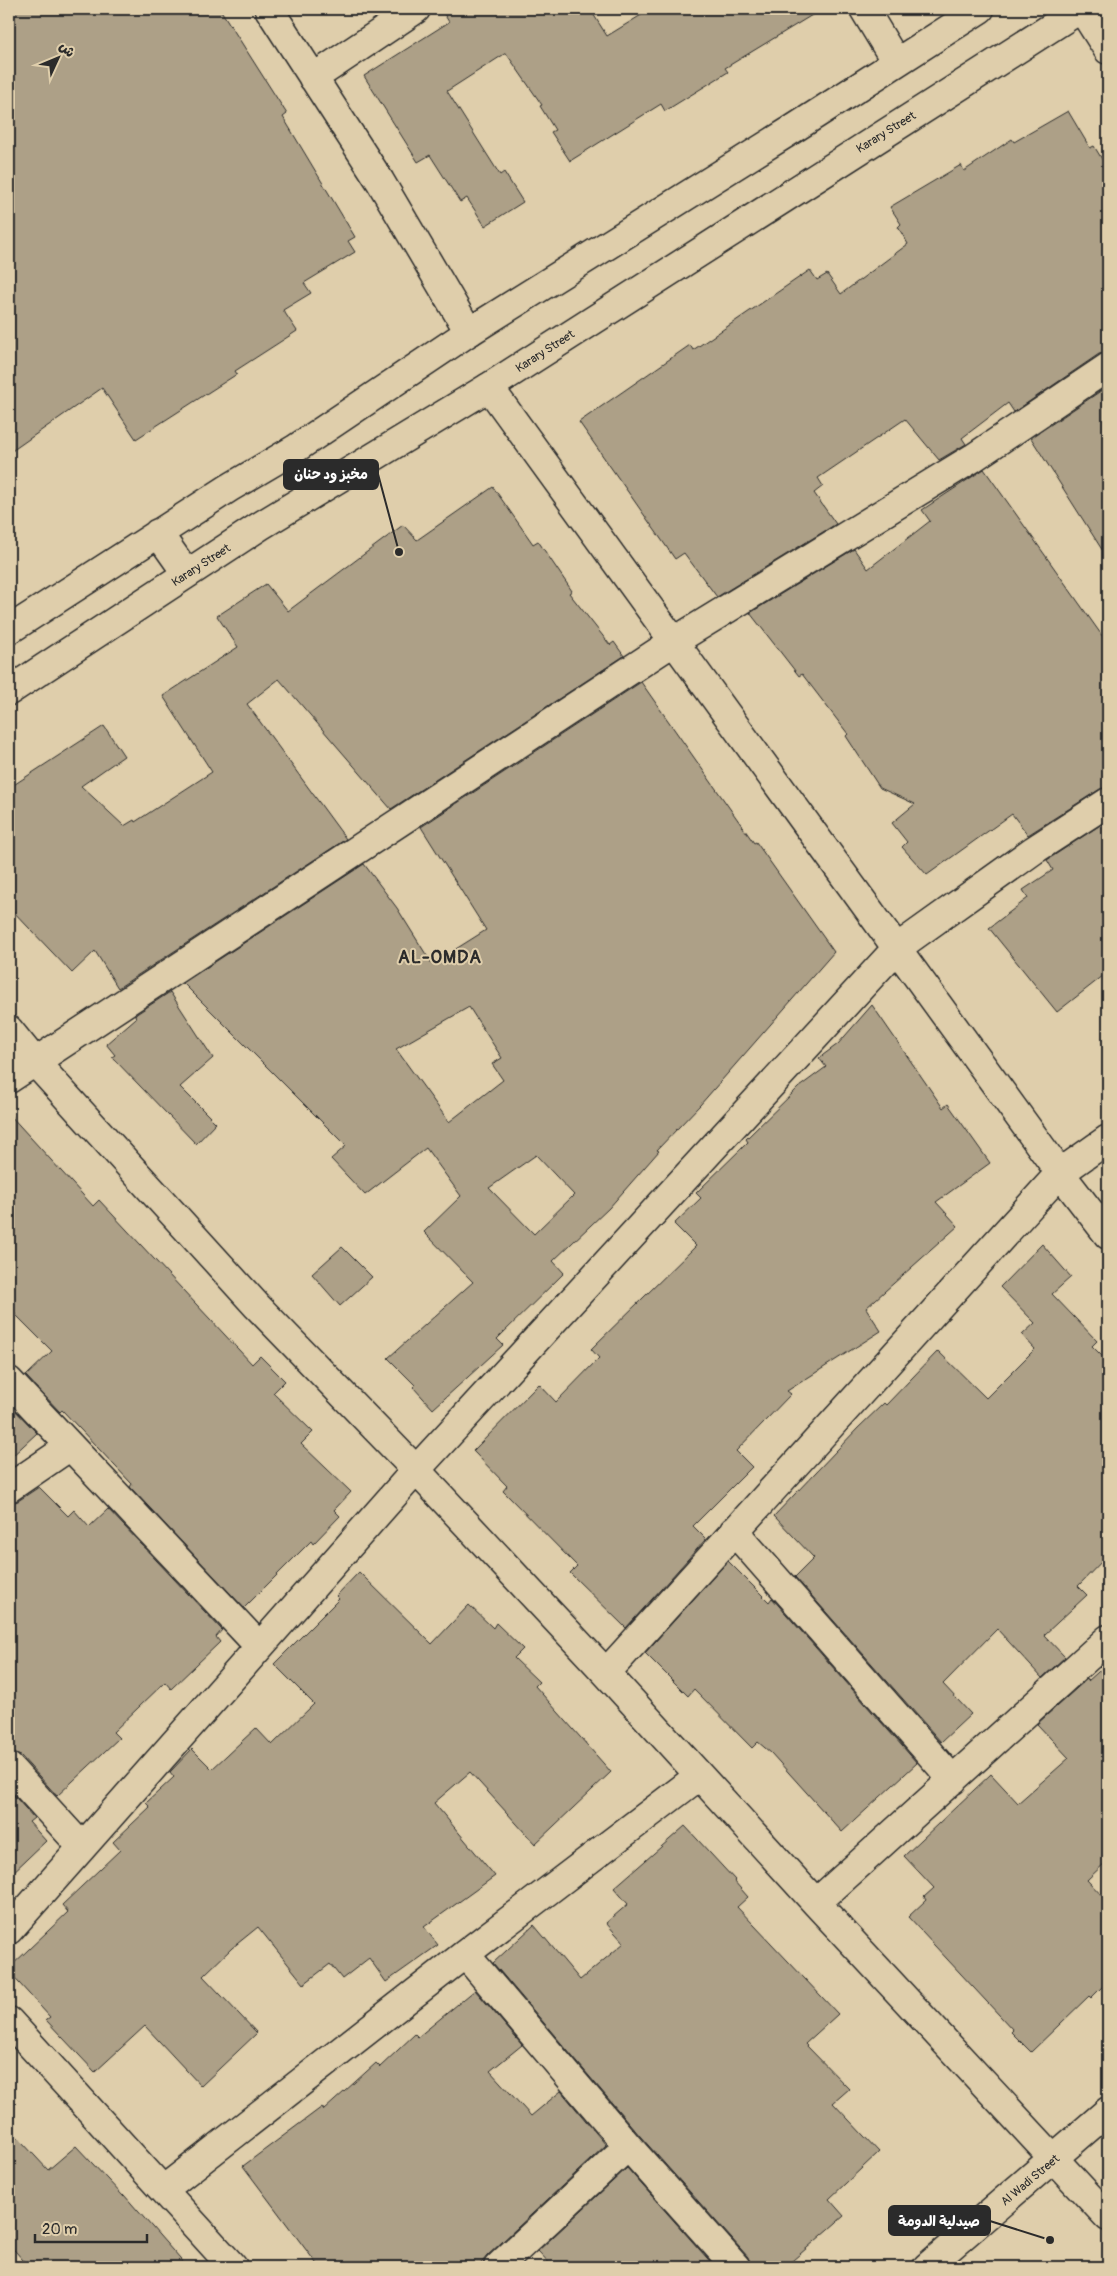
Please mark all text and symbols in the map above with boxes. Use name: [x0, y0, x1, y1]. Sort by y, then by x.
north arrow: [32, 32, 82, 82]
text: ش: [56, 38, 78, 61]
street label: Karary Street: [854, 108, 919, 157]
street label: Karary Street: [513, 327, 578, 376]
callout: مخبز ود حنان: [284, 460, 378, 489]
text: مخبز ود حنان: [294, 466, 368, 483]
street label: Karary Street: [169, 541, 234, 590]
district label: AL-OMDA: [398, 946, 482, 969]
street label: Al Wadi Street: [998, 2151, 1063, 2209]
callout: صيدلية الدومة: [889, 2206, 990, 2235]
scale bar: [35, 2211, 148, 2243]
text: صيدلية الدومة: [898, 2213, 980, 2230]
text: 20 m: [42, 2220, 77, 2239]

